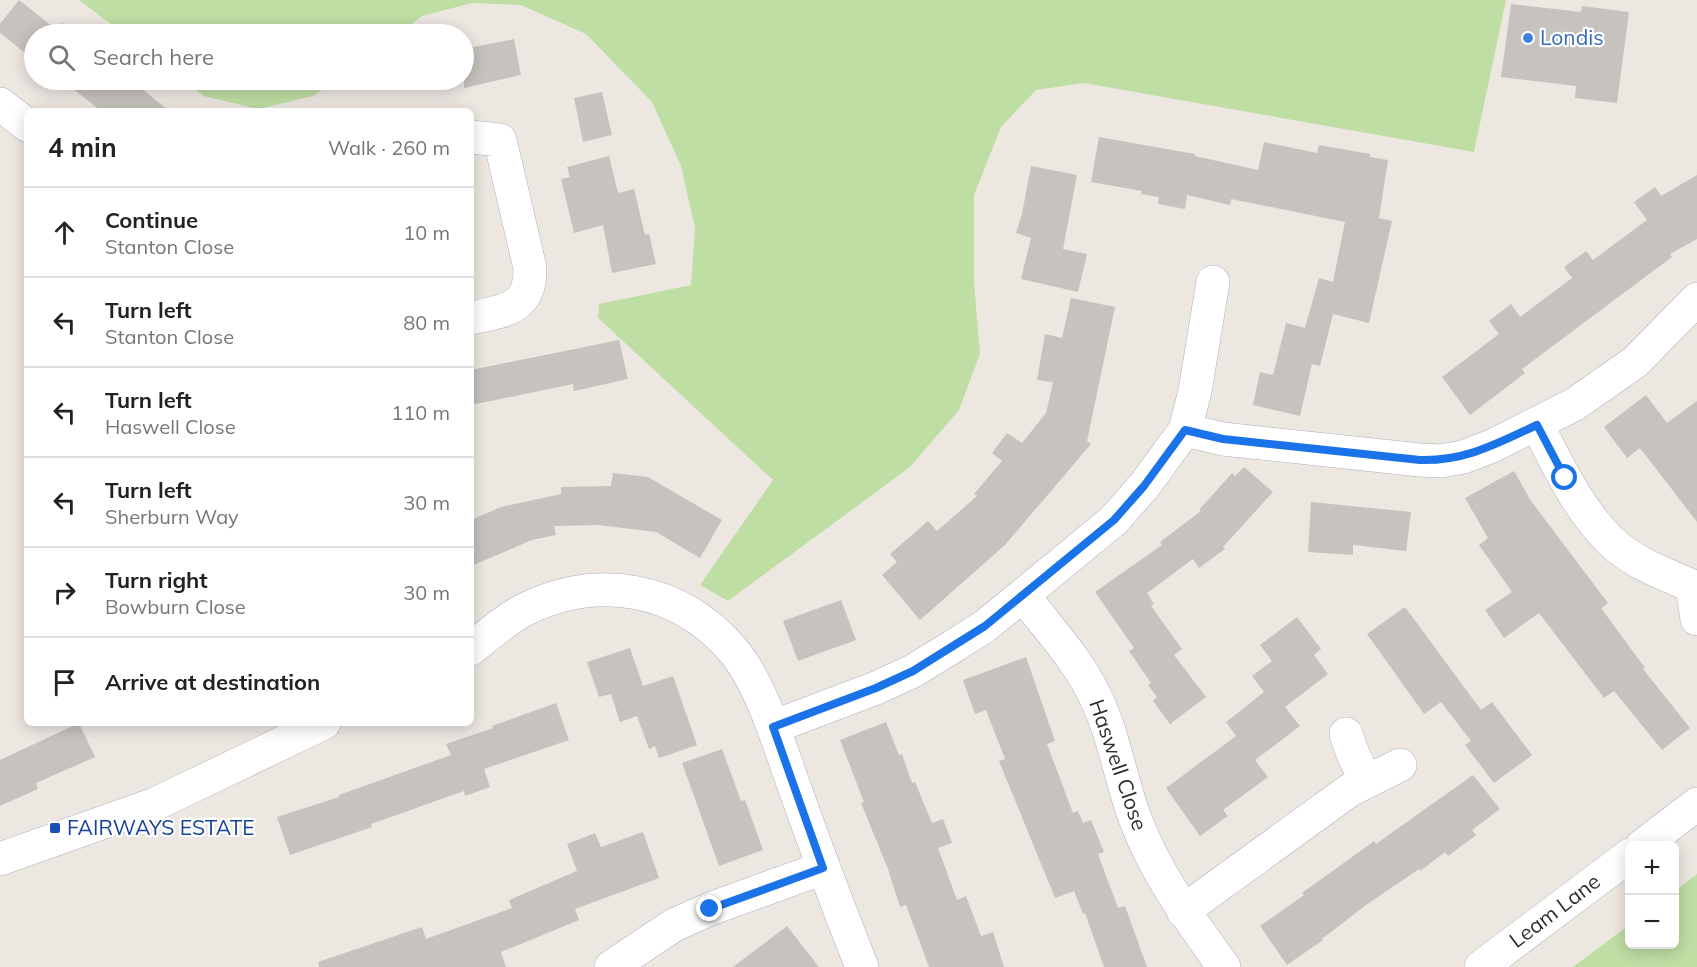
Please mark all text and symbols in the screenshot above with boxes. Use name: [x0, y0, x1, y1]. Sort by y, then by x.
search box: [24, 24, 474, 90]
place label: Londis: [1540, 24, 1604, 50]
marker: Londis: [1521, 31, 1535, 45]
icon: search: [45, 41, 78, 74]
text: Search here: [93, 43, 214, 71]
text: 4 min: [48, 131, 117, 164]
text: Walk · 260 m: [328, 135, 450, 160]
text: Continue: [105, 206, 198, 234]
icon: ahead: [48, 216, 81, 249]
text: 10 m: [403, 220, 450, 245]
text: Stanton Close: [105, 234, 234, 259]
text: Turn left: [105, 296, 192, 324]
icon: left: [48, 306, 81, 339]
text: 80 m: [403, 310, 450, 335]
text: Stanton Close: [105, 324, 234, 349]
text: Turn left: [105, 386, 192, 414]
icon: left: [48, 396, 81, 429]
text: 110 m: [391, 400, 450, 425]
text: Haswell Close: [105, 414, 236, 439]
route start: [1551, 464, 1577, 490]
text: Turn left: [105, 476, 192, 504]
icon: left: [48, 486, 81, 519]
text: 30 m: [403, 490, 450, 515]
text: Sherburn Way: [105, 504, 239, 529]
text: Turn right: [105, 566, 208, 594]
icon: right: [48, 576, 81, 609]
text: 30 m: [403, 580, 450, 605]
text: Bowburn Close: [105, 594, 246, 619]
icon: arrive: [48, 666, 81, 699]
text: Arrive at destination: [105, 668, 320, 696]
street label: Haswell Close: [1084, 696, 1154, 834]
place label: FAIRWAYS ESTATE: [67, 814, 255, 840]
marker: FAIRWAYS ESTATE: [48, 821, 62, 835]
map controls: [1625, 841, 1679, 949]
button: +: [1625, 841, 1679, 895]
street label: Leam Lane: [1504, 868, 1605, 953]
route end: [696, 895, 722, 921]
button: −: [1625, 895, 1679, 949]

